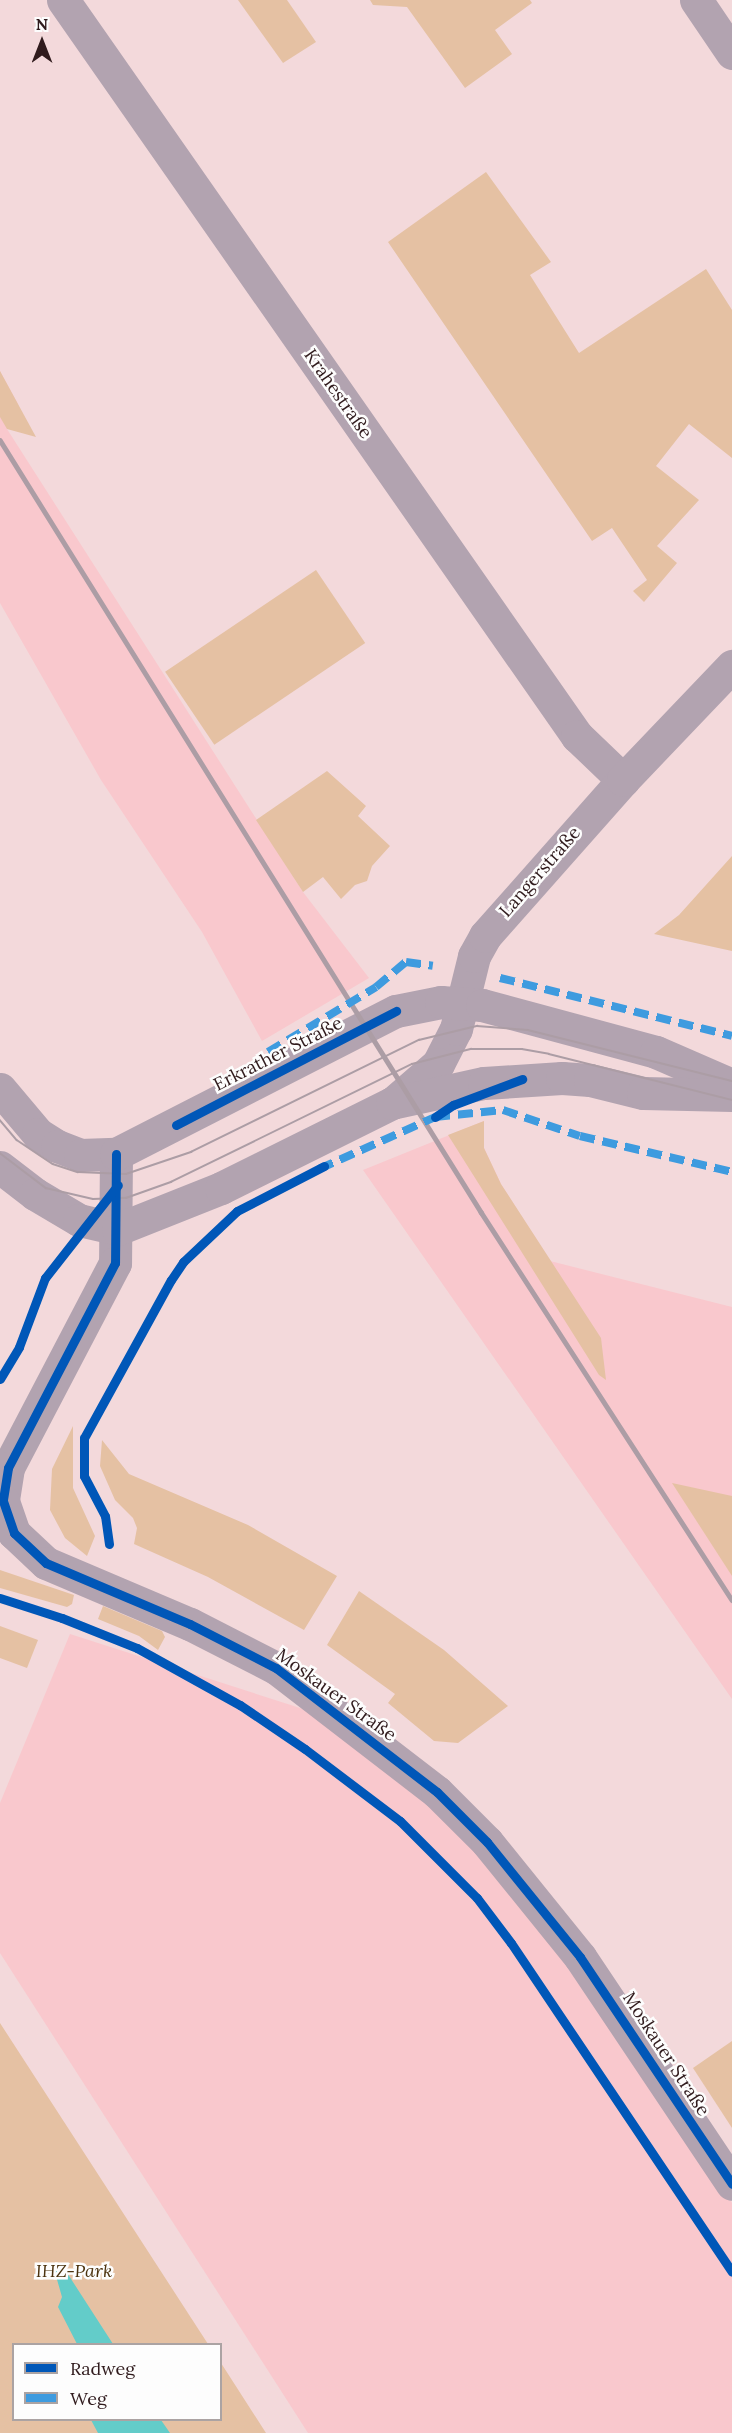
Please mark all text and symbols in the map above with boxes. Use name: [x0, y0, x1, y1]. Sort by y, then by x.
north arrow: [12, 12, 72, 72]
text: N: [36, 14, 48, 34]
street label: Krahestraße: [299, 345, 377, 443]
street label: Langerstraße: [495, 822, 585, 922]
street label: Erkrather Straße: [210, 1012, 346, 1096]
street label: Moskauer Straße: [272, 1644, 400, 1746]
street label: Moskauer Straße: [618, 1988, 714, 2120]
park label: IHZ-Park: [36, 2260, 112, 2282]
legend: [12, 2343, 222, 2421]
text: Radweg: [70, 2357, 135, 2380]
text: Weg: [70, 2387, 107, 2410]

